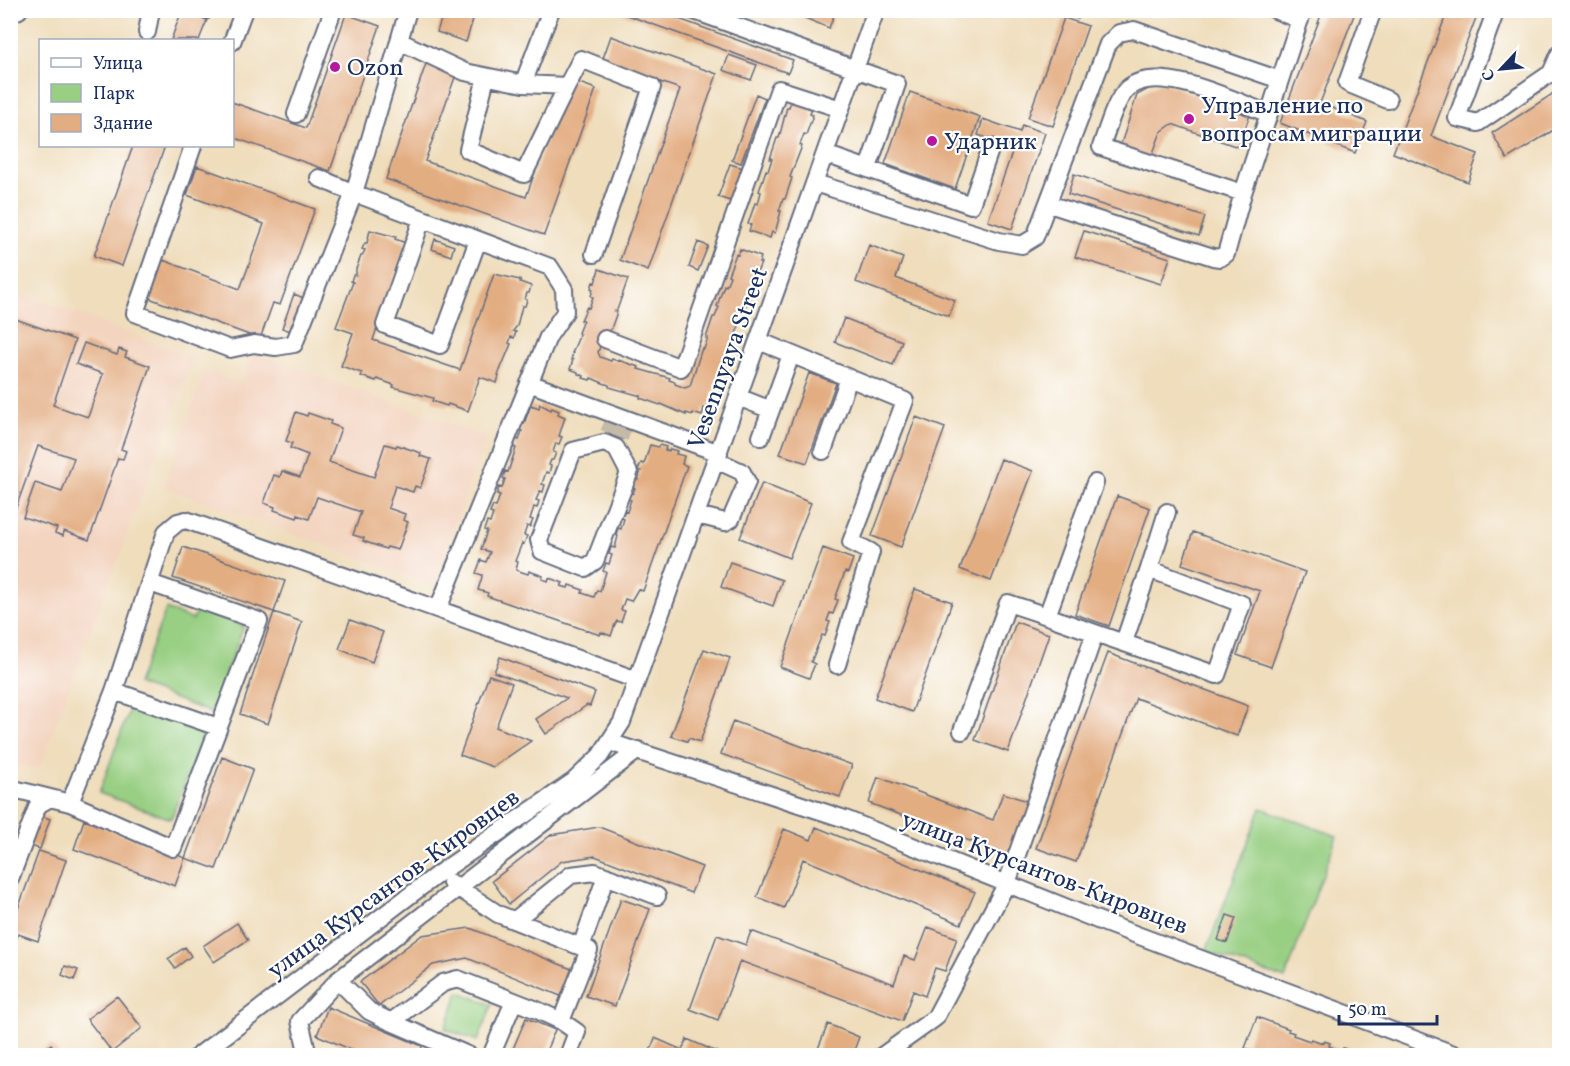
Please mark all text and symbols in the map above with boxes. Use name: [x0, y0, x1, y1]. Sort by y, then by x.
legend: [39, 39, 234, 147]
north arrow: [1471, 39, 1531, 99]
text: Улица: [93, 52, 143, 77]
place label: Ozon: [347, 52, 404, 86]
marker: Ozon: [328, 60, 342, 74]
text: С: [1477, 65, 1501, 84]
text: Парк: [93, 82, 135, 107]
place label: Управление по вопросам миграции: [1201, 90, 1422, 152]
text: Здание: [93, 112, 153, 137]
marker: Управление по вопросам миграции: [1182, 112, 1196, 126]
place label: Ударник: [944, 126, 1037, 160]
marker: Ударник: [925, 134, 939, 148]
street label: Vesennyaya Street: [680, 263, 778, 455]
street label: улица Курсантов-Кировцев: [261, 781, 527, 988]
street label: улица Курсантов-Кировцев: [896, 803, 1192, 944]
scale bar: [1339, 988, 1436, 1026]
text: 50 m: [1348, 998, 1387, 1023]

